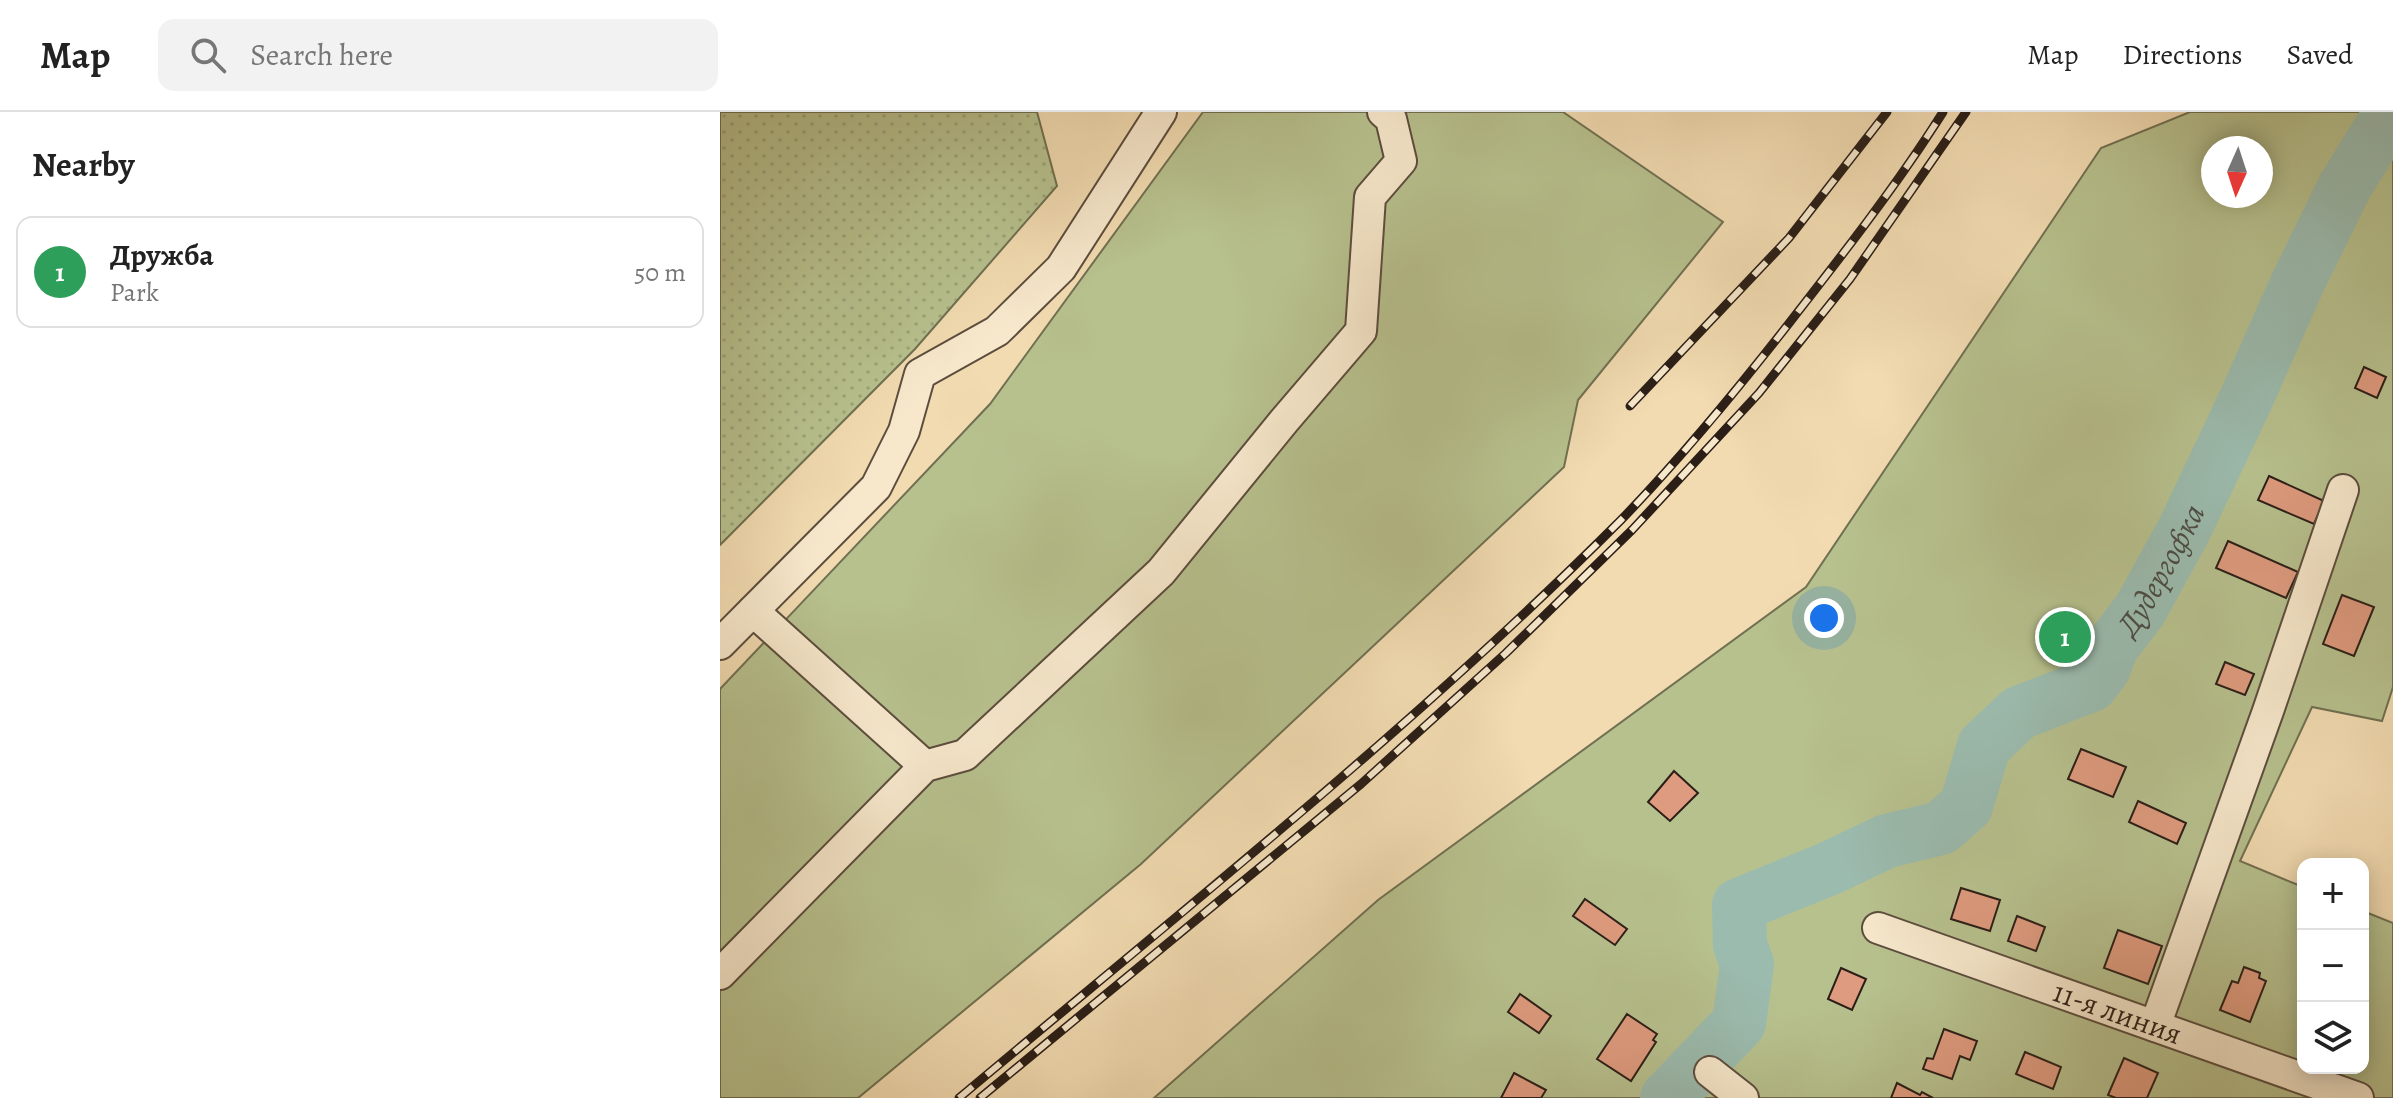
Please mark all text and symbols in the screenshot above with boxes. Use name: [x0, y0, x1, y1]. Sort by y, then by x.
search box: [158, 19, 718, 91]
text: Map: [40, 29, 110, 81]
icon: search: [186, 33, 230, 77]
text: Search here: [250, 35, 393, 75]
text: Map: [2027, 36, 2078, 74]
text: Directions: [2122, 36, 2243, 74]
text: Saved: [2287, 36, 2353, 74]
north arrow: [2201, 136, 2273, 208]
text: Nearby: [32, 141, 135, 188]
text: Дружба: [110, 235, 214, 275]
text: 1: [55, 255, 65, 290]
text: 50 m: [634, 255, 686, 290]
text: Park: [110, 275, 159, 310]
water label: Дудергофка: [2105, 497, 2215, 646]
your location: [1804, 598, 1844, 638]
pin: 1: [2039, 607, 2091, 667]
map controls: [2297, 858, 2369, 1074]
button: +: [2297, 858, 2369, 930]
button: −: [2297, 930, 2369, 1002]
street label: 11-я линия: [2048, 972, 2187, 1054]
button: layers: [2297, 1002, 2369, 1074]

